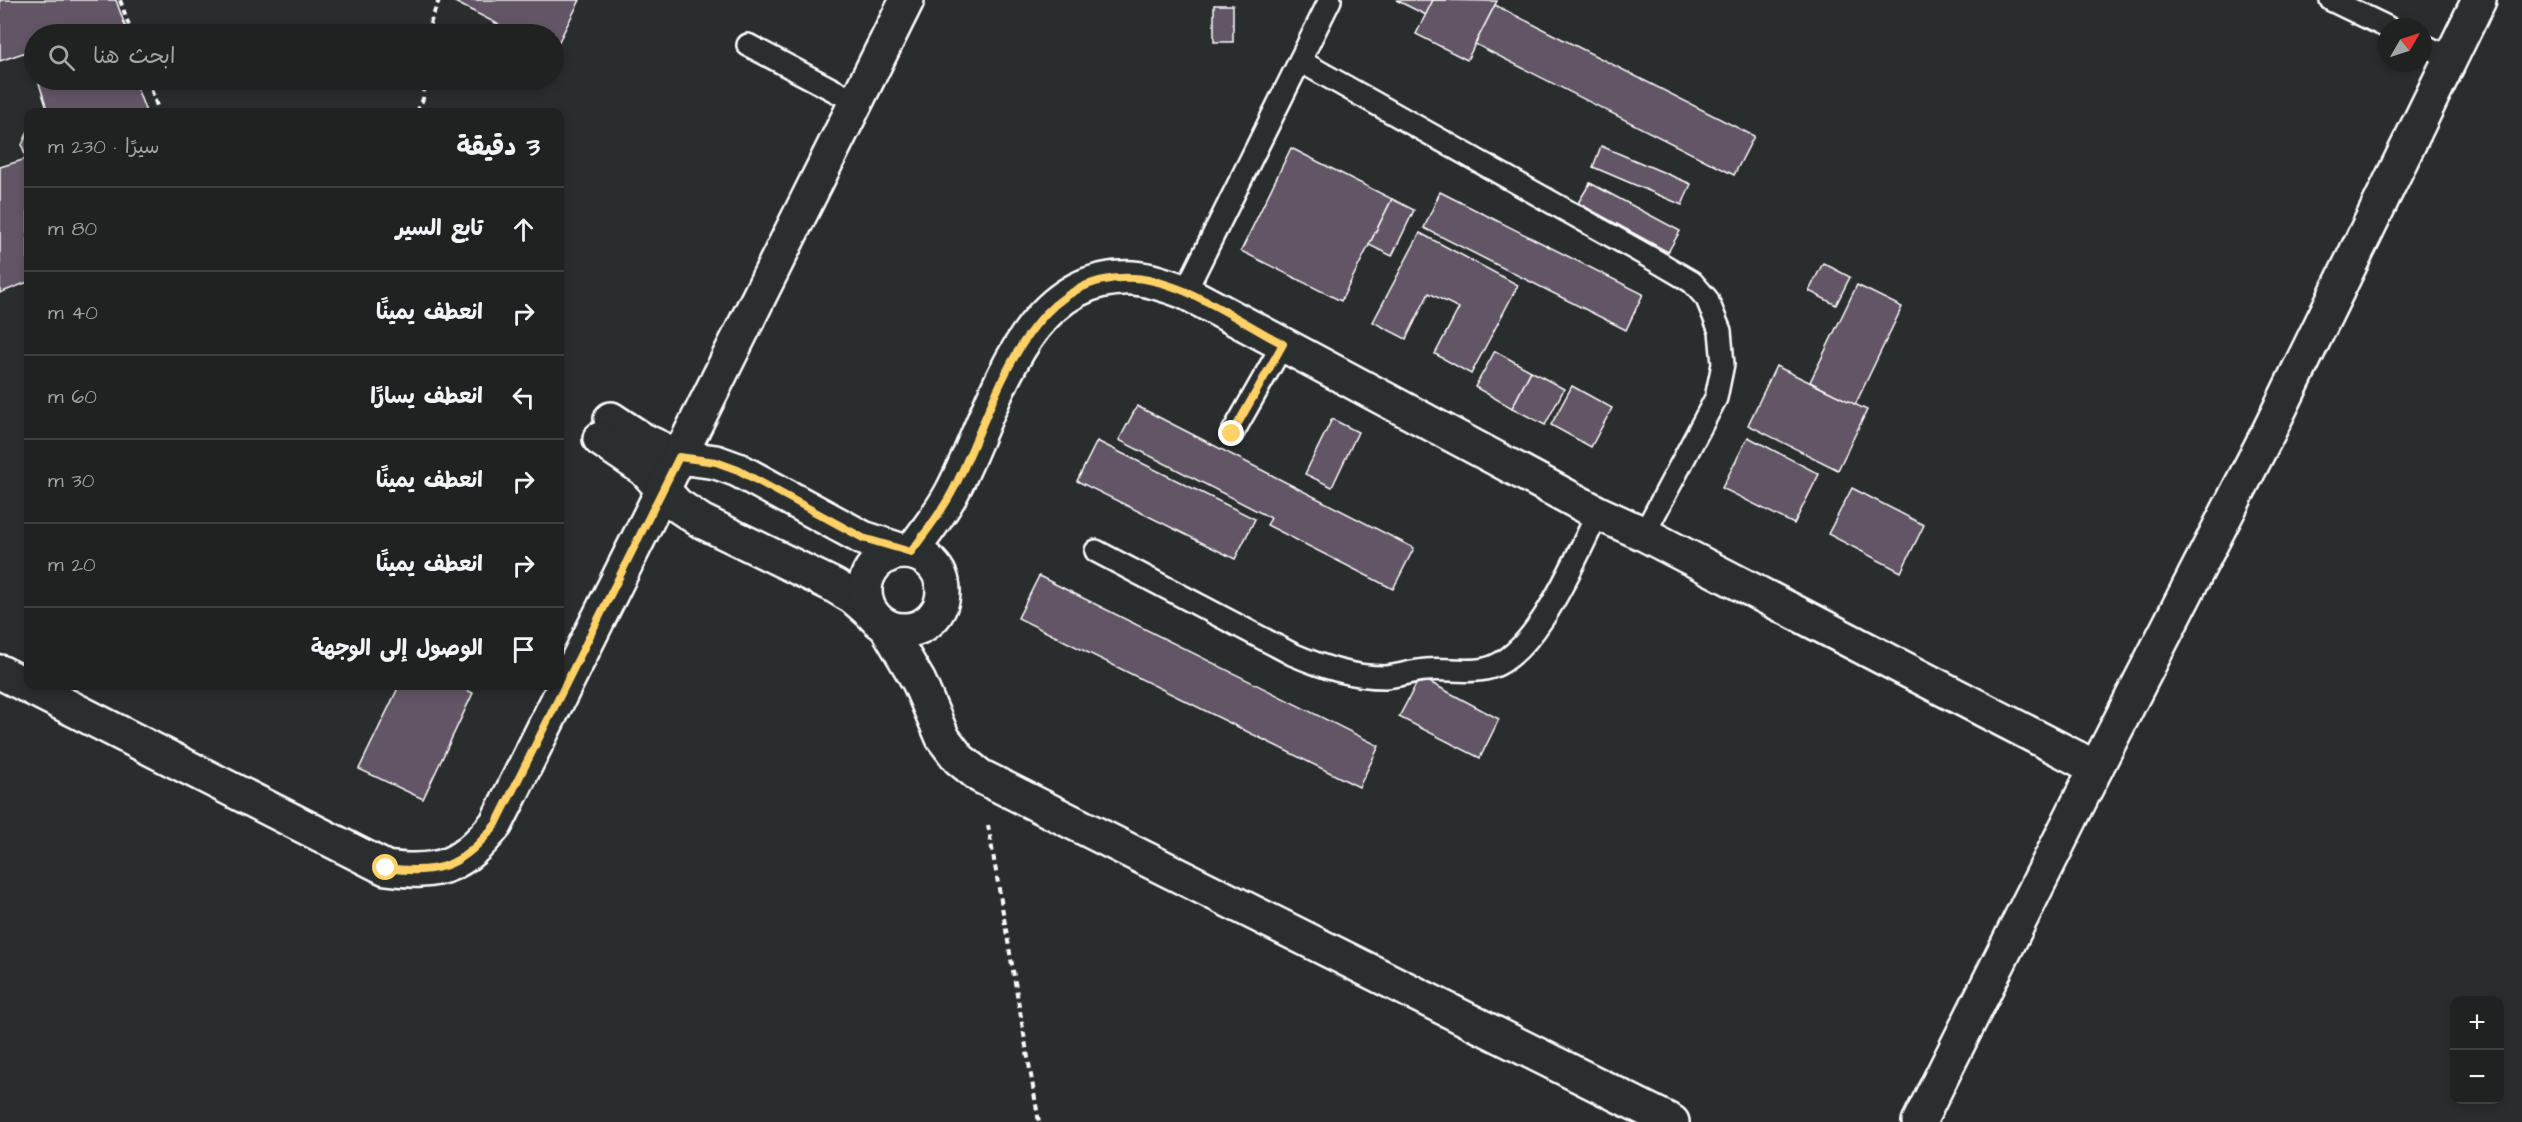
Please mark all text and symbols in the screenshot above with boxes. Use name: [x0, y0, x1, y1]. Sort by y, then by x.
north arrow: [2378, 18, 2432, 72]
search box: [24, 24, 564, 90]
icon: search: [45, 41, 78, 74]
text: ابحث هنا: [93, 41, 175, 72]
text: 3 دقيقة: [456, 129, 540, 165]
text: سيرًا · 230 m: [48, 133, 159, 161]
text: تابع السير: [396, 213, 483, 244]
icon: ahead: [507, 213, 540, 246]
text: 80 m: [48, 215, 97, 243]
text: انعطف يمينًا: [376, 297, 483, 328]
icon: right: [507, 297, 540, 330]
text: 40 m: [48, 299, 98, 327]
text: انعطف يسارًا: [370, 381, 483, 412]
icon: left: [507, 381, 540, 414]
text: 60 m: [48, 383, 97, 411]
route end: [1218, 420, 1244, 446]
text: انعطف يمينًا: [376, 465, 483, 496]
icon: right: [507, 465, 540, 498]
text: 30 m: [48, 467, 94, 495]
text: انعطف يمينًا: [376, 549, 483, 580]
icon: right: [507, 549, 540, 582]
text: 20 m: [48, 551, 96, 579]
text: الوصول إلى الوجهة: [311, 633, 483, 664]
icon: arrive: [507, 633, 540, 666]
route start: [372, 854, 398, 880]
map controls: [2450, 996, 2504, 1104]
button: +: [2450, 996, 2504, 1050]
button: −: [2450, 1050, 2504, 1104]

